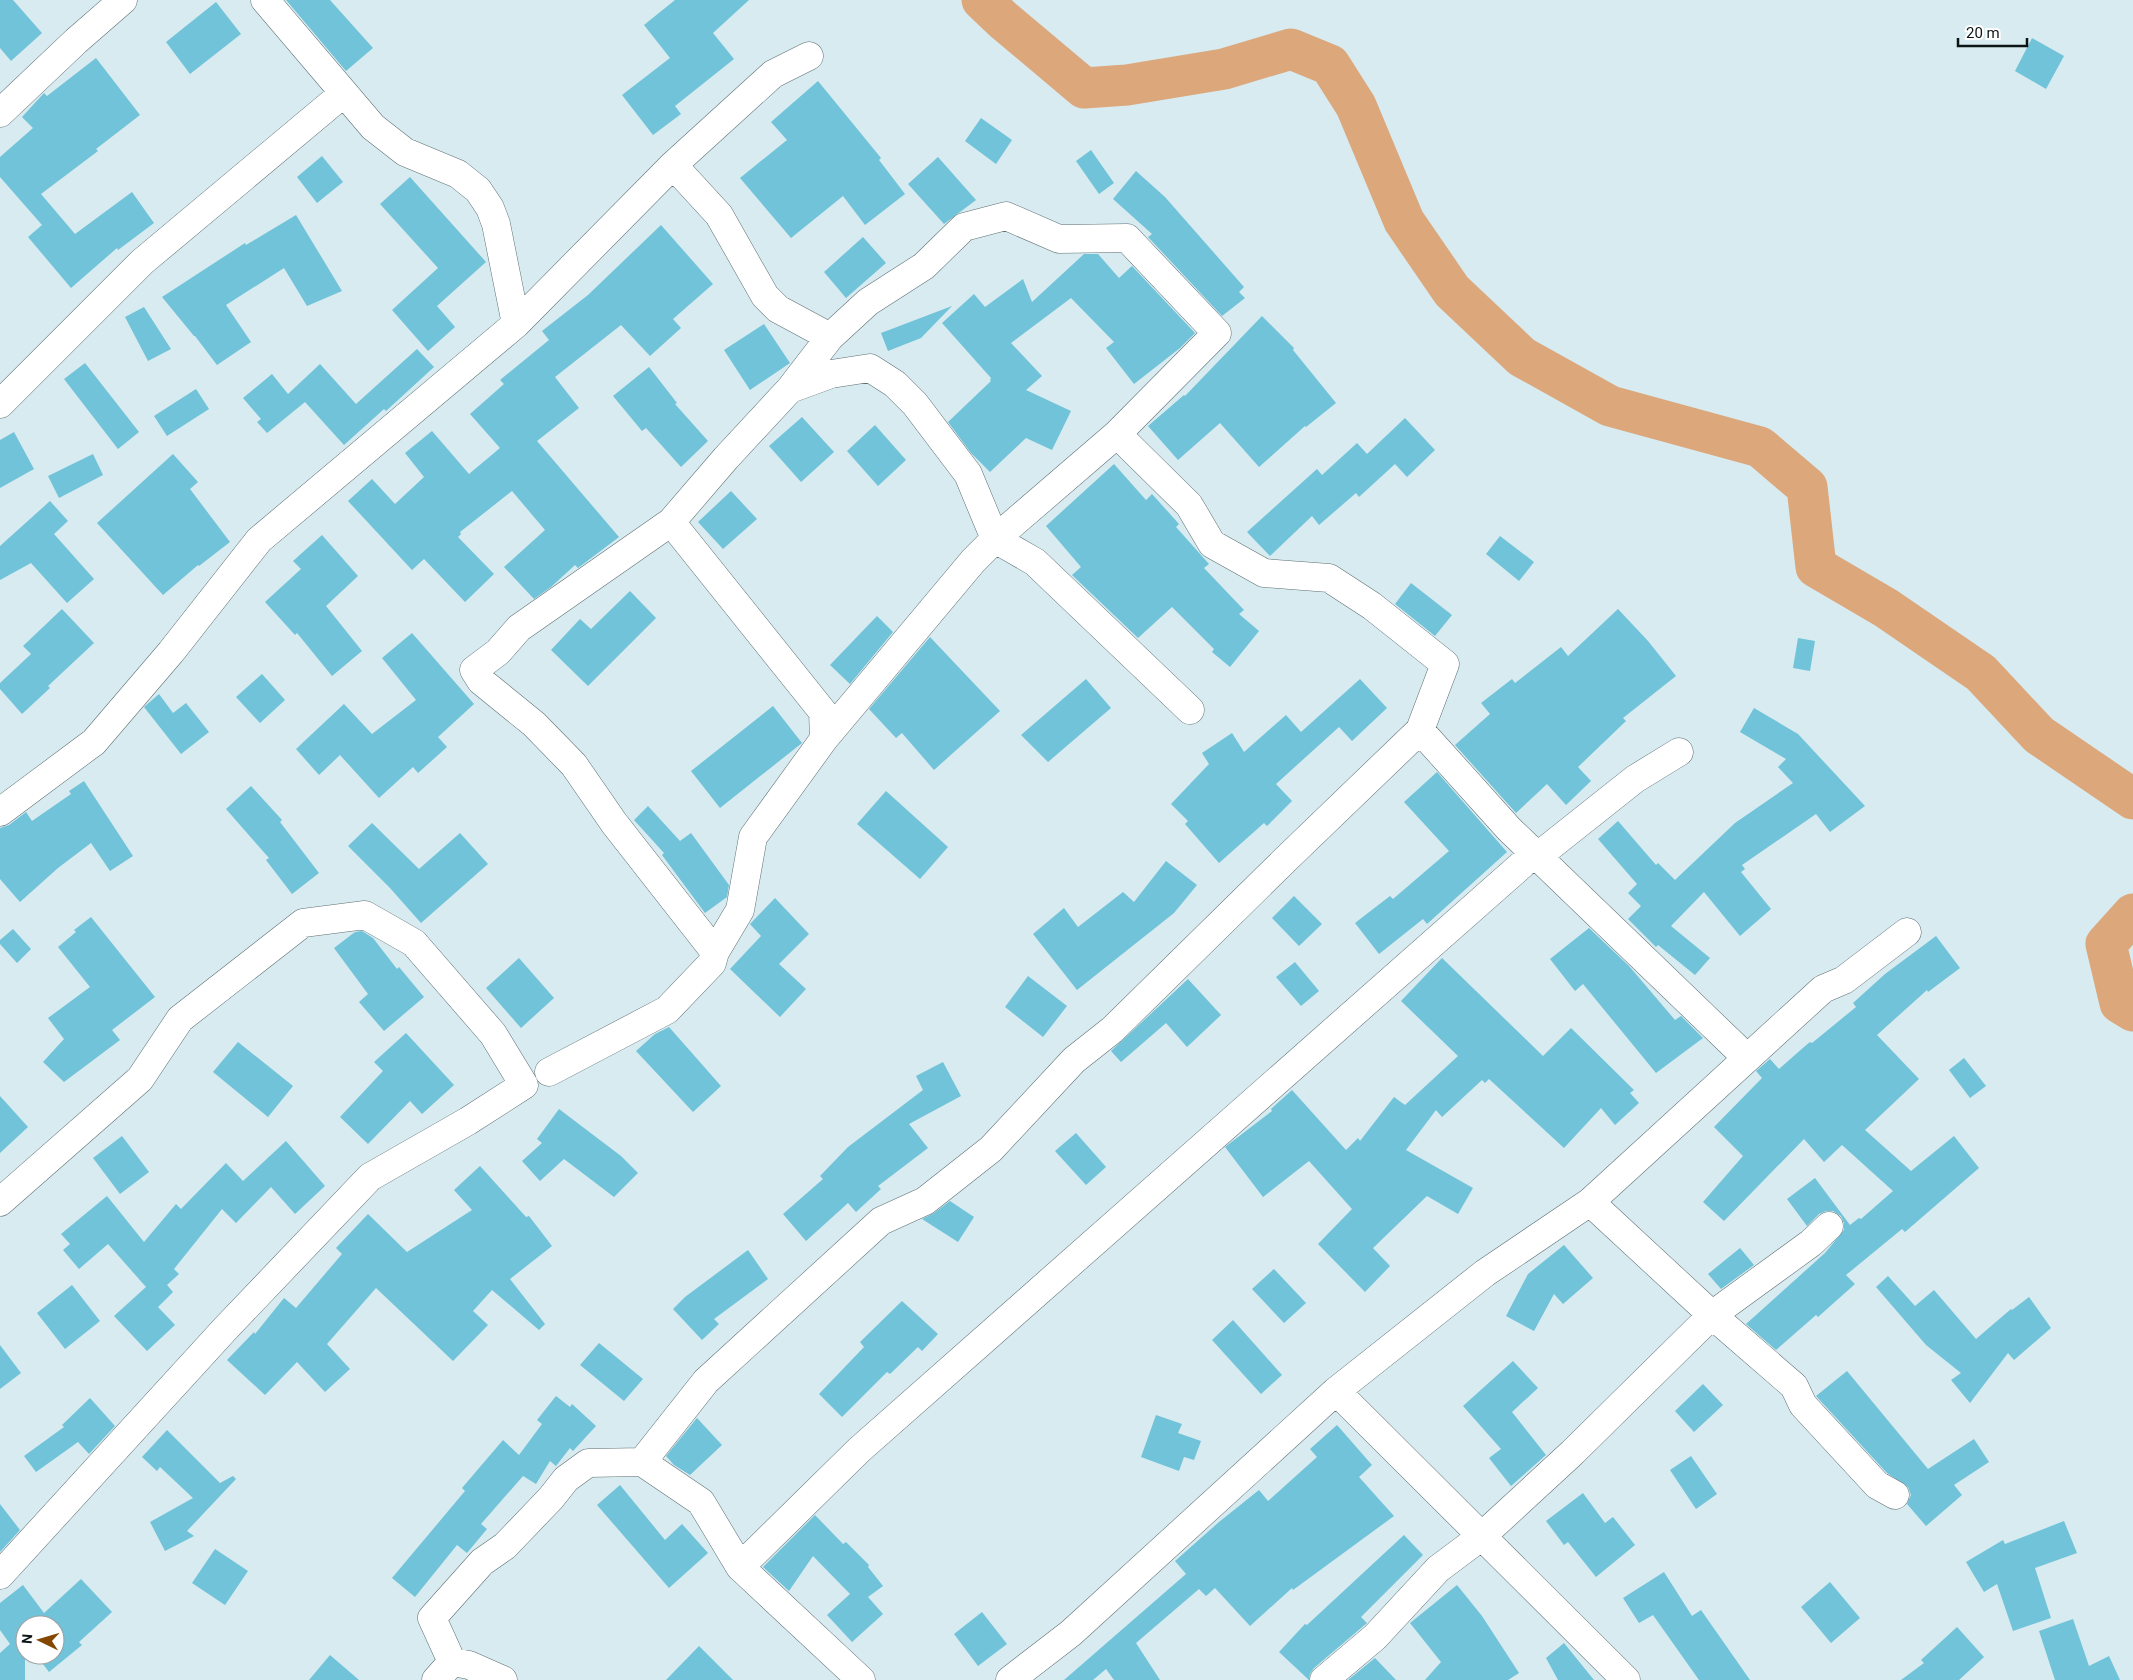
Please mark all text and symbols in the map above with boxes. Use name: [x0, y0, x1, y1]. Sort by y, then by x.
scale bar: [1958, 15, 2027, 47]
text: 20 m: [1966, 24, 2000, 42]
north arrow: [15, 1615, 65, 1665]
text: N: [19, 1633, 35, 1644]

